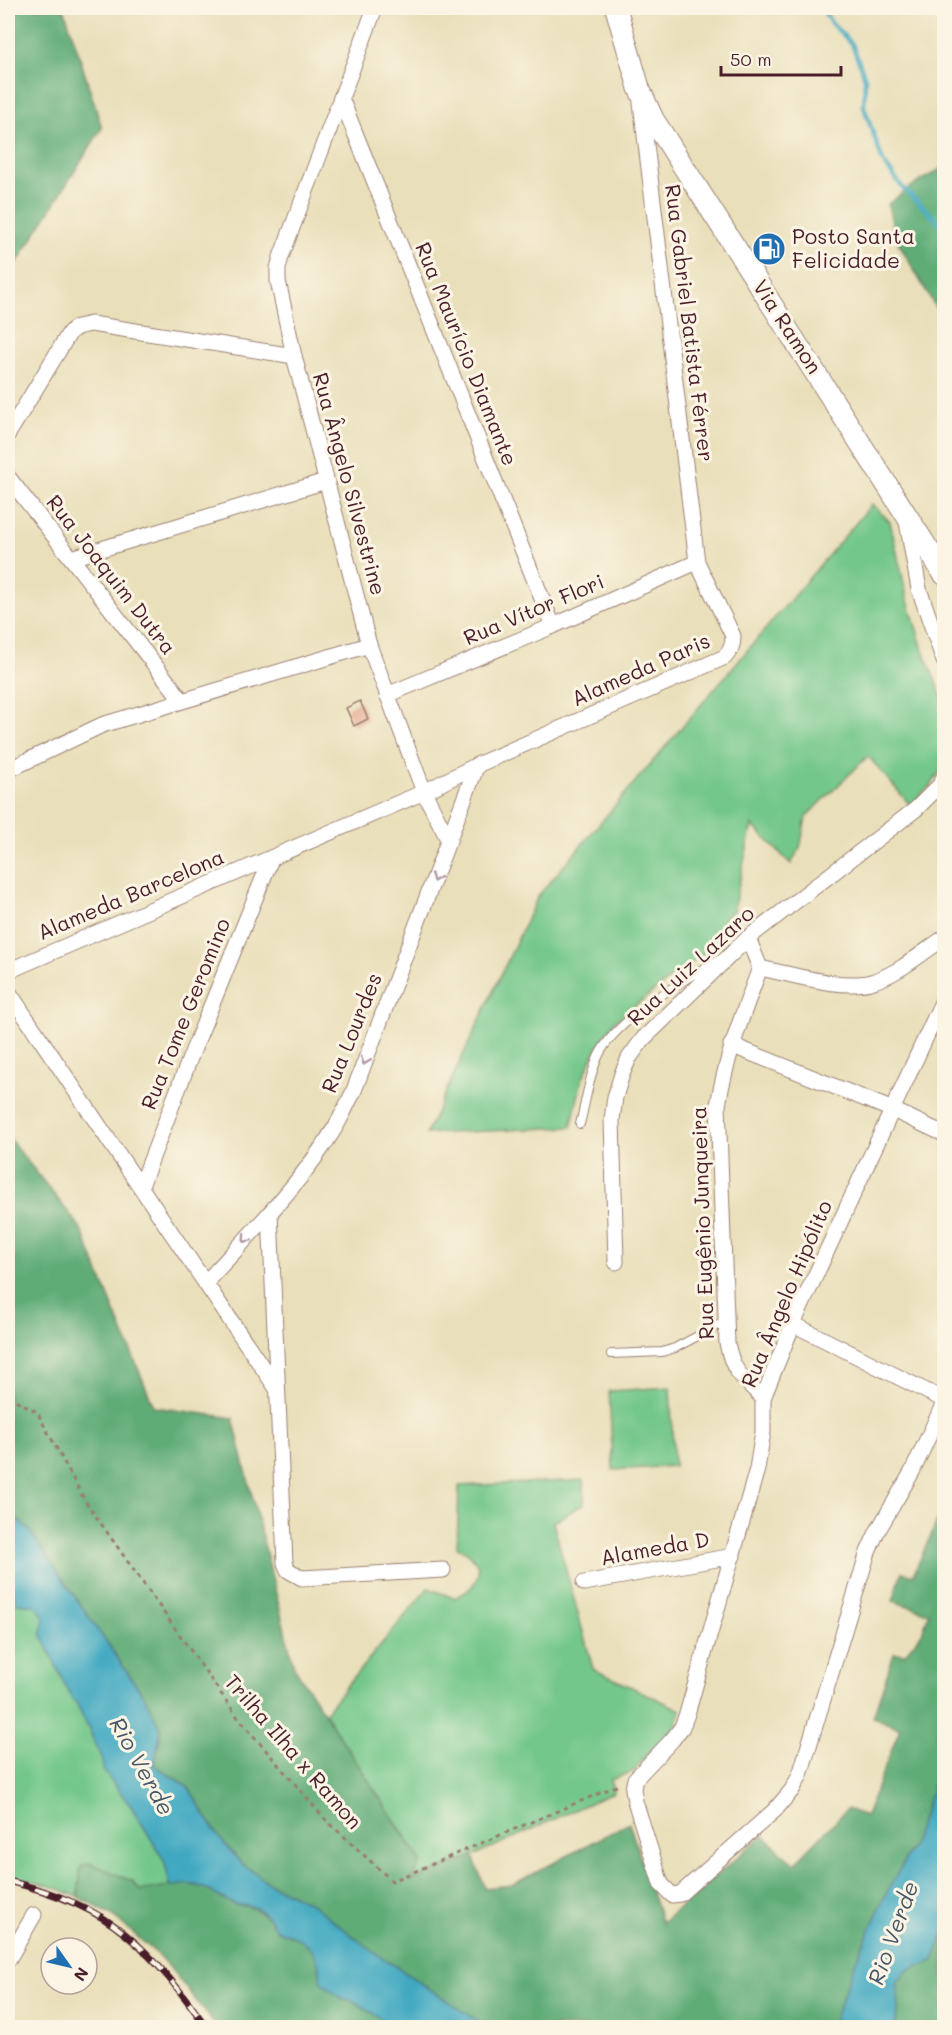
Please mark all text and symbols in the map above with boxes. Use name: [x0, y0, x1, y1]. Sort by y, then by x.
scale bar: [721, 39, 841, 77]
text: 50 m: [730, 47, 772, 71]
street label: Rua Gabriel Batista Férrer: [660, 183, 721, 463]
place label: Posto Santa Felicidade: [792, 222, 915, 273]
fuel station icon: Posto Santa Felicidade: [751, 231, 787, 267]
street label: Rua Maurício Diamante: [410, 238, 525, 469]
street label: Via Ramon: [748, 274, 829, 378]
street label: Rua Ângelo Silvestrine: [308, 369, 393, 598]
street label: Rua Joaquim Dutra: [41, 489, 183, 659]
street label: Rua Vítor Flori: [459, 567, 608, 650]
street label: Alameda Paris: [567, 626, 714, 711]
street label: Alameda Barcelona: [33, 842, 228, 945]
one-way arrow: [429, 873, 442, 883]
street label: Rua Luiz Lazaro: [621, 899, 759, 1031]
street label: Rua Tome Geromino: [134, 914, 235, 1113]
street label: Rua Lourdes: [314, 969, 387, 1096]
one-way arrow: [360, 1055, 372, 1066]
street label: Rua Eugênio Junqueira: [684, 1106, 719, 1340]
street label: Rua Ângelo Hipólito: [734, 1196, 837, 1391]
one-way arrow: [242, 1232, 253, 1242]
street label: Alameda D: [598, 1525, 711, 1570]
street label: Trilha Ilha x Ramon: [219, 1668, 369, 1834]
water label: Rio Verde: [104, 1712, 181, 1820]
water label: Rio Verde: [860, 1877, 925, 1988]
north arrow: [39, 1936, 99, 1996]
text: N: [70, 1964, 94, 1986]

